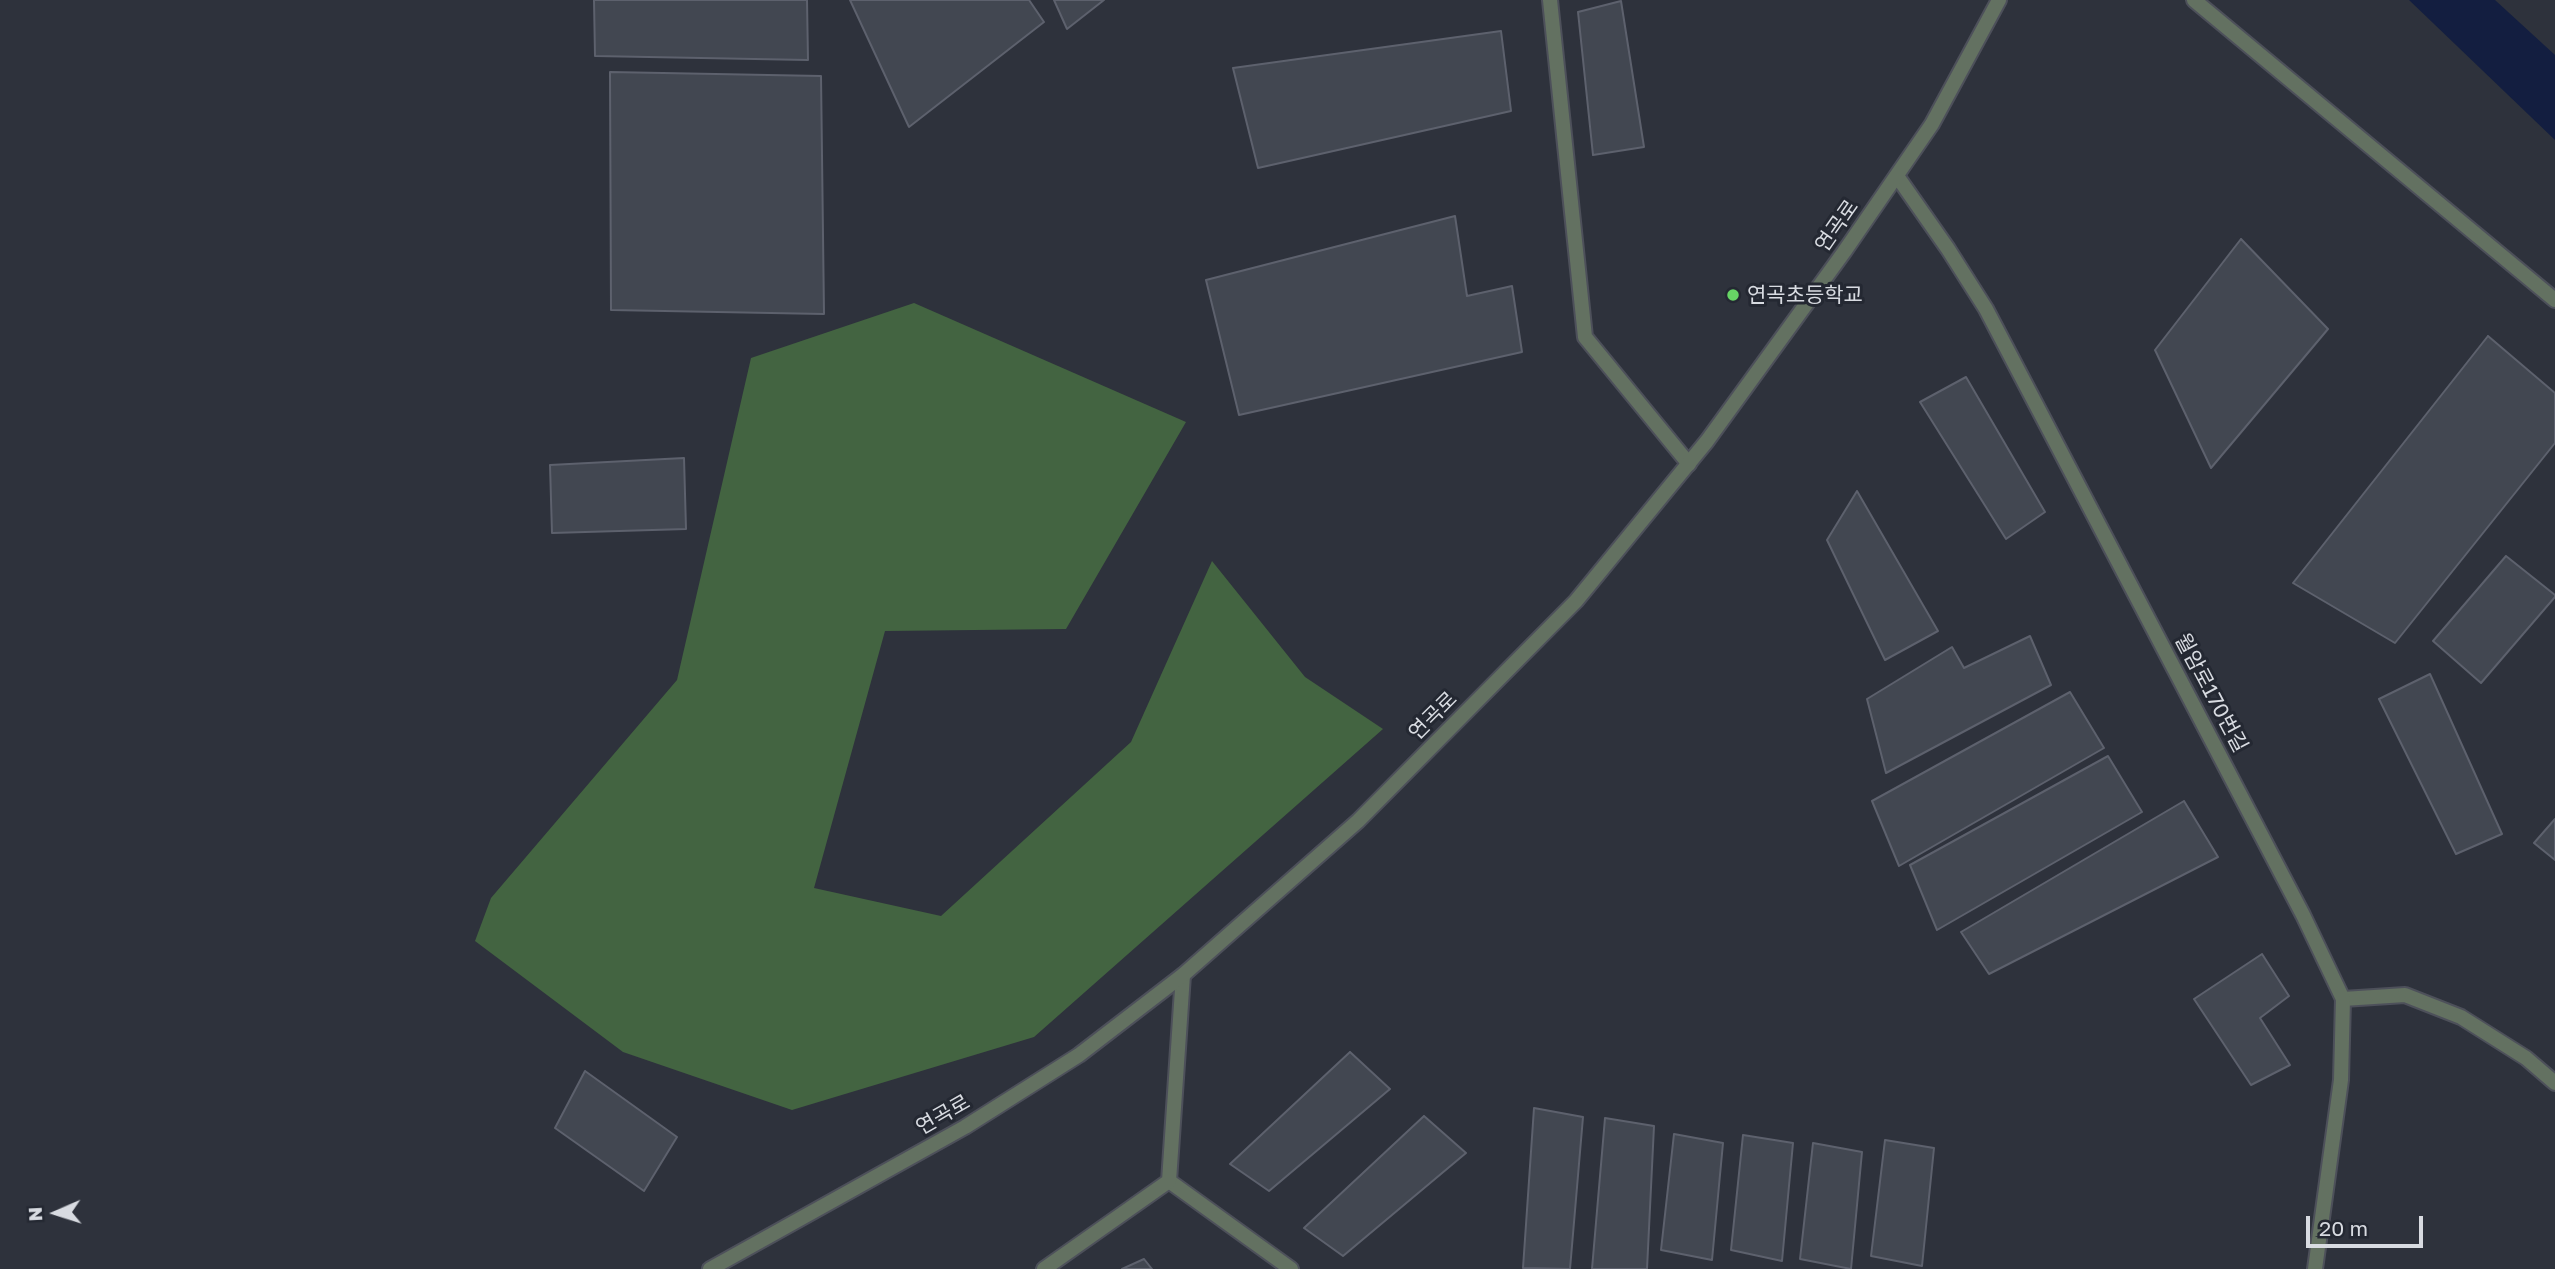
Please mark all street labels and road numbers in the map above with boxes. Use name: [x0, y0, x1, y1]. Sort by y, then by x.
street label: 연곡로: [1810, 195, 1864, 257]
street label: 월암로170번길: [2169, 629, 2253, 757]
street label: 연곡로: [1404, 687, 1462, 745]
street label: 연곡로: [912, 1090, 974, 1140]

